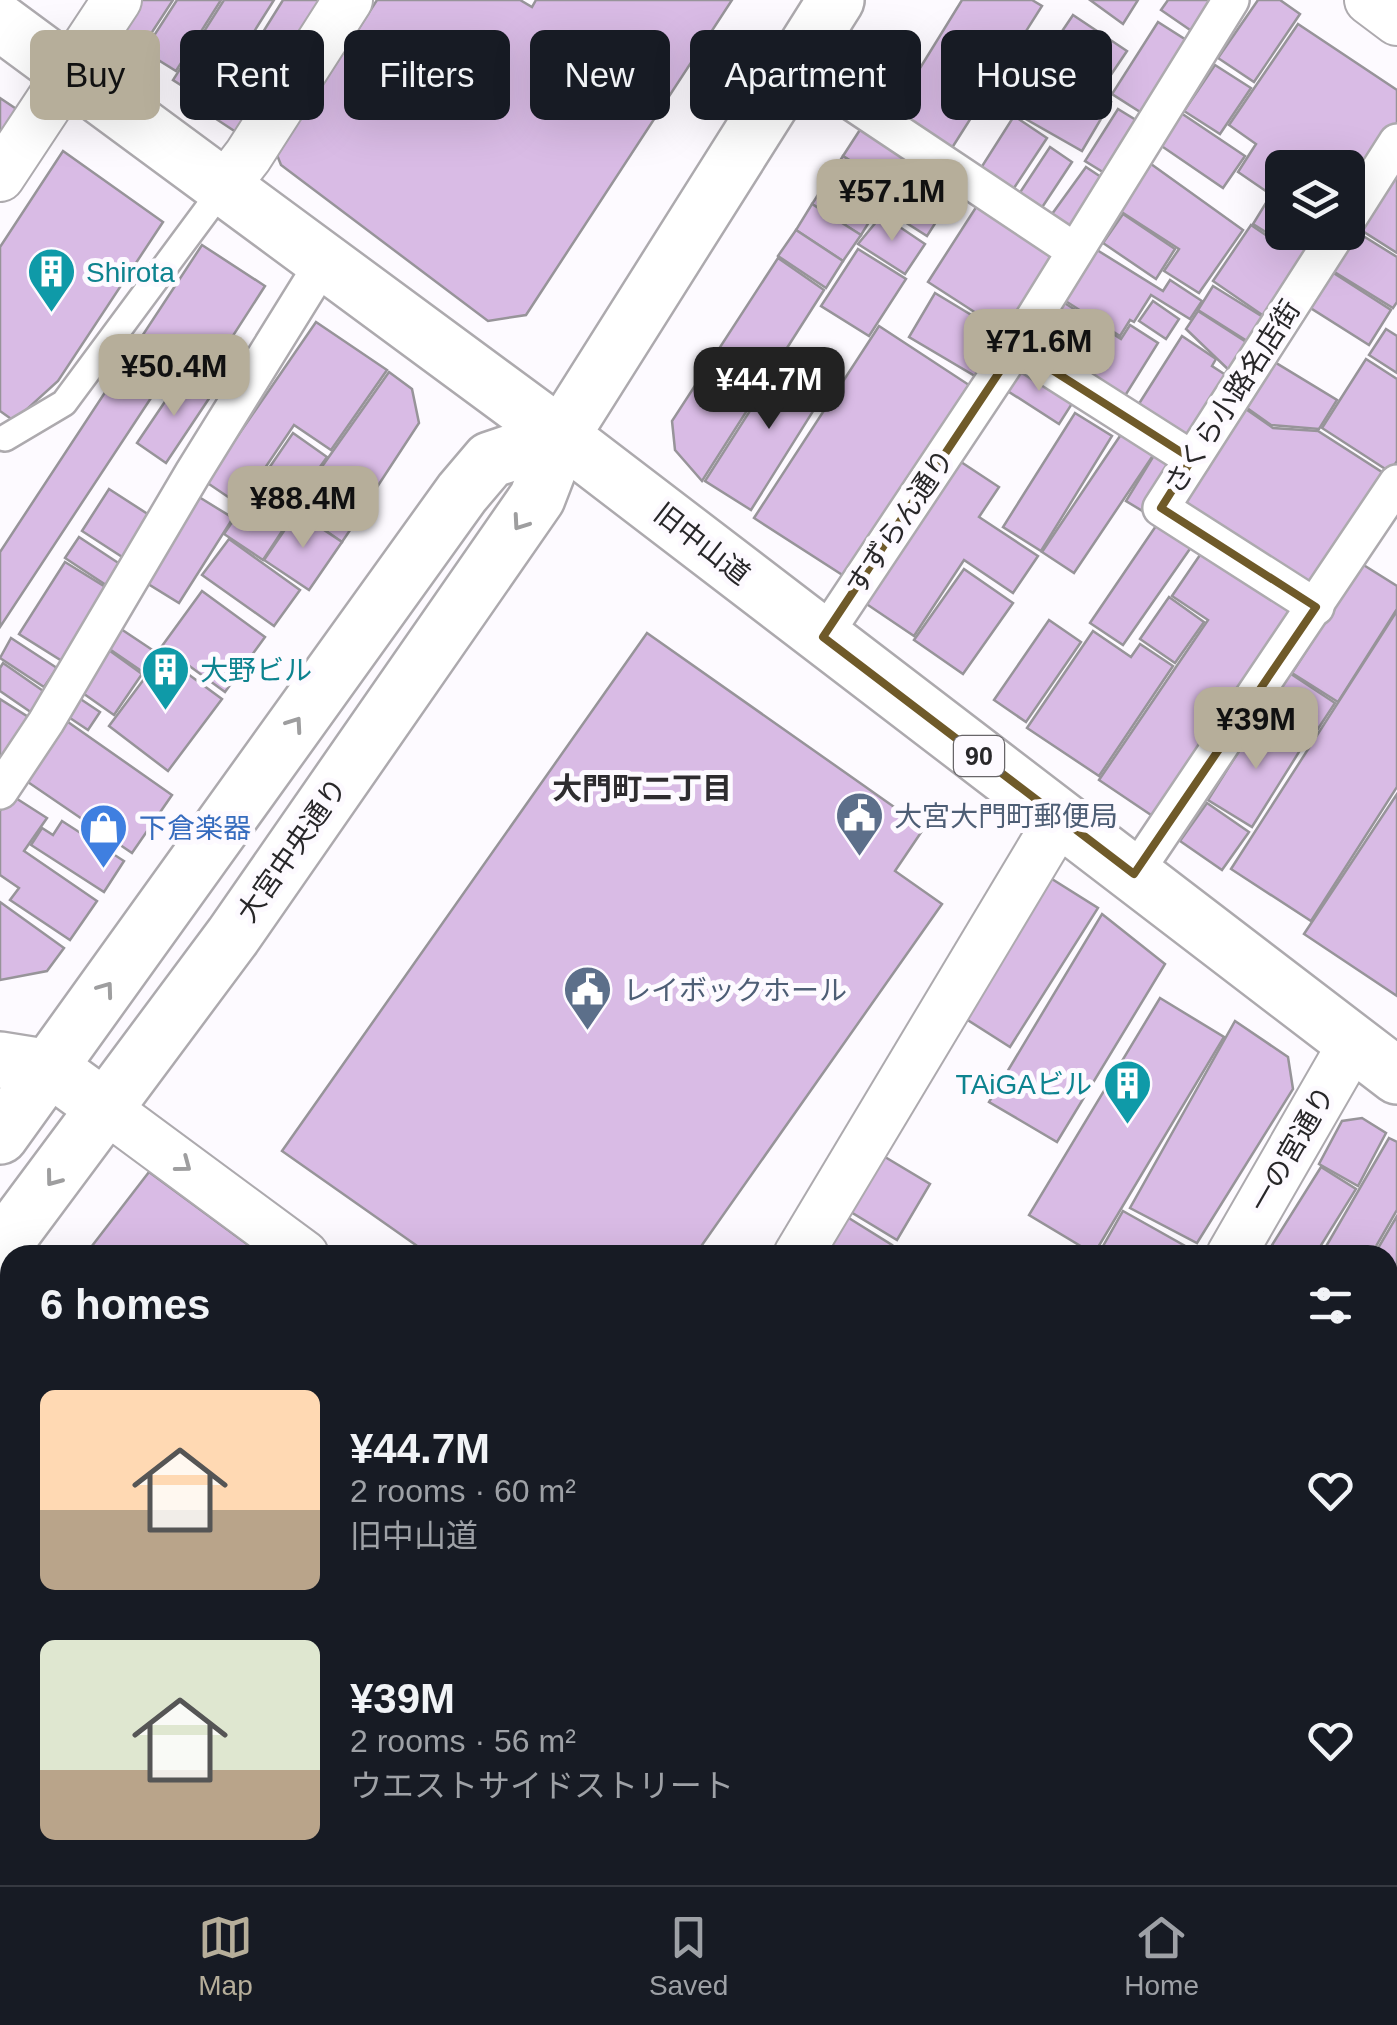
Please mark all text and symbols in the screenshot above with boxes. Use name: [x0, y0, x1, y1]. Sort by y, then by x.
chip: Buy: [30, 30, 160, 120]
chip: Rent: [180, 30, 324, 120]
chip: Filters: [344, 30, 510, 120]
chip: New: [530, 30, 670, 120]
chip: Apartment: [690, 30, 921, 120]
chip: House: [941, 30, 1112, 120]
map controls: [1265, 150, 1365, 250]
button: layers: [1265, 150, 1365, 250]
pin: ¥57.1M: [811, 159, 973, 244]
text: ¥57.1M: [839, 173, 945, 209]
building icon: Shirota: [25, 246, 77, 314]
place label: Shirota: [86, 257, 175, 288]
street label: さくら小路名店街: [1158, 295, 1306, 499]
pin: ¥71.6M: [958, 309, 1120, 394]
text: ¥71.6M: [986, 323, 1092, 359]
pin: ¥50.4M: [93, 334, 255, 419]
pin: ¥44.7M: [688, 347, 850, 432]
text: ¥50.4M: [121, 348, 227, 384]
text: ¥44.7M: [716, 361, 822, 397]
street label: すずらん通り: [840, 444, 960, 600]
pin: ¥88.4M: [222, 466, 384, 551]
text: ¥88.4M: [250, 480, 356, 516]
street label: 旧中山道: [648, 497, 756, 591]
one-way arrow: [514, 512, 532, 531]
building icon: 大野ビル: [139, 644, 191, 712]
place label: 大野ビル: [200, 655, 312, 686]
pin: ¥39M: [1197, 687, 1315, 772]
text: ¥39M: [1216, 701, 1296, 737]
one-way arrow: [283, 717, 301, 736]
road number: 90: [954, 736, 1004, 776]
street label: 大宮中央通り: [231, 772, 353, 928]
district label: 大門町二丁目: [552, 772, 732, 805]
public building icon: 大宮大門町郵便局: [833, 790, 885, 858]
place label: 大宮大門町郵便局: [894, 801, 1118, 832]
shop icon: 下倉楽器: [78, 802, 130, 870]
place label: 下倉楽器: [139, 813, 251, 844]
public building icon: レイボックホール: [562, 964, 614, 1032]
place label: レイボックホール: [623, 975, 847, 1006]
one-way arrow: [95, 982, 112, 1000]
building icon: TAiGAビル: [1101, 1058, 1153, 1126]
place label: TAiGAビル: [956, 1069, 1092, 1100]
street label: 一の宮通り: [1244, 1081, 1340, 1217]
one-way arrow: [173, 1154, 191, 1171]
one-way arrow: [47, 1168, 64, 1186]
icon: filters: [1303, 1278, 1358, 1333]
text: 6 homes: [40, 1281, 210, 1328]
text: ¥44.7M: [350, 1425, 490, 1472]
icon: home: [120, 1430, 240, 1550]
icon: heart: [1303, 1463, 1358, 1518]
text: 2 rooms · 60 m²: [350, 1473, 576, 1509]
text: 旧中山道: [350, 1518, 478, 1554]
text: ¥39M: [350, 1675, 455, 1722]
icon: home: [120, 1680, 240, 1800]
icon: heart: [1303, 1713, 1358, 1768]
text: 2 rooms · 56 m²: [350, 1723, 576, 1759]
text: ウエストサイドストリート: [350, 1768, 734, 1804]
tab: Map: [198, 1910, 253, 2002]
tab: Saved: [649, 1910, 728, 2002]
tab: Home: [1124, 1910, 1199, 2002]

